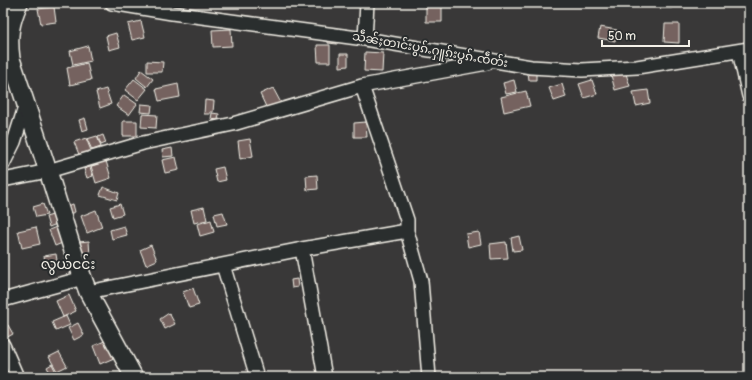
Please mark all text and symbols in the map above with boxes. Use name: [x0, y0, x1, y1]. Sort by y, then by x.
scale bar: [602, 22, 689, 48]
street label: သဵၼ်ႈတၢင်းပွၵ်ႉႁူၵ်းပွၵ်ႉၸဵတ်း: [351, 27, 509, 73]
text: 50 m: [608, 29, 636, 44]
district label: လွယ်ငင်း: [41, 254, 95, 275]

